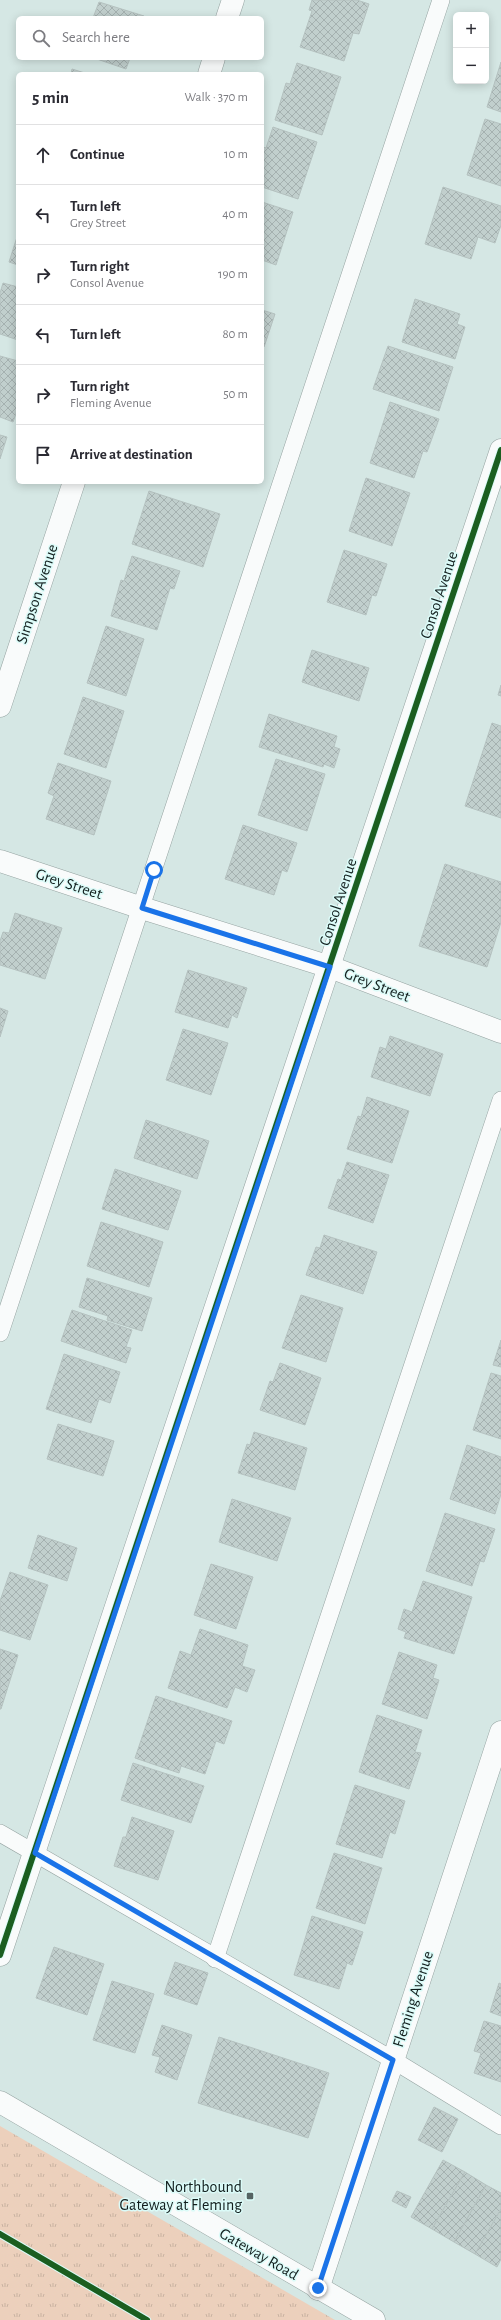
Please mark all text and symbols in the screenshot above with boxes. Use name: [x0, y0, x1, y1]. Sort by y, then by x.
map controls: [453, 12, 489, 84]
button: +: [453, 12, 489, 48]
search box: [16, 16, 264, 60]
icon: search: [30, 27, 52, 49]
text: Search here: [62, 30, 130, 45]
button: −: [453, 48, 489, 84]
text: 5 min: [32, 89, 69, 106]
text: Walk · 370 m: [184, 91, 248, 104]
icon: ahead: [32, 144, 54, 166]
text: Continue: [70, 147, 125, 162]
text: 10 m: [224, 148, 248, 161]
text: Turn left: [70, 199, 121, 214]
icon: left: [32, 204, 54, 226]
text: 40 m: [222, 208, 248, 221]
text: Grey Street: [70, 217, 126, 230]
text: Turn right: [70, 259, 129, 274]
icon: right: [32, 264, 54, 286]
text: 190 m: [218, 268, 248, 281]
text: Consol Avenue: [70, 277, 144, 290]
icon: left: [32, 324, 54, 346]
text: Turn left: [70, 327, 121, 342]
text: 80 m: [222, 328, 248, 341]
text: Turn right: [70, 379, 129, 394]
icon: right: [32, 384, 54, 406]
text: 50 m: [223, 388, 248, 401]
text: Fleming Avenue: [70, 397, 151, 410]
icon: arrive: [32, 444, 54, 466]
text: Arrive at destination: [70, 447, 193, 462]
street label: Simpson Avenue: [13, 542, 61, 646]
street label: Consol Avenue: [417, 549, 461, 641]
street label: Consol Avenue: [316, 856, 360, 948]
route start: [145, 861, 163, 879]
street label: Grey Street: [33, 866, 104, 903]
street label: Grey Street: [342, 965, 412, 1006]
street label: Fleming Avenue: [390, 1949, 436, 2049]
place label: Northbound Gateway at Fleming: [120, 2179, 242, 2214]
marker: Northbound Gateway at Fleming: [245, 2191, 255, 2201]
street label: Gateway Road: [216, 2225, 301, 2284]
route end: [309, 2279, 327, 2297]

